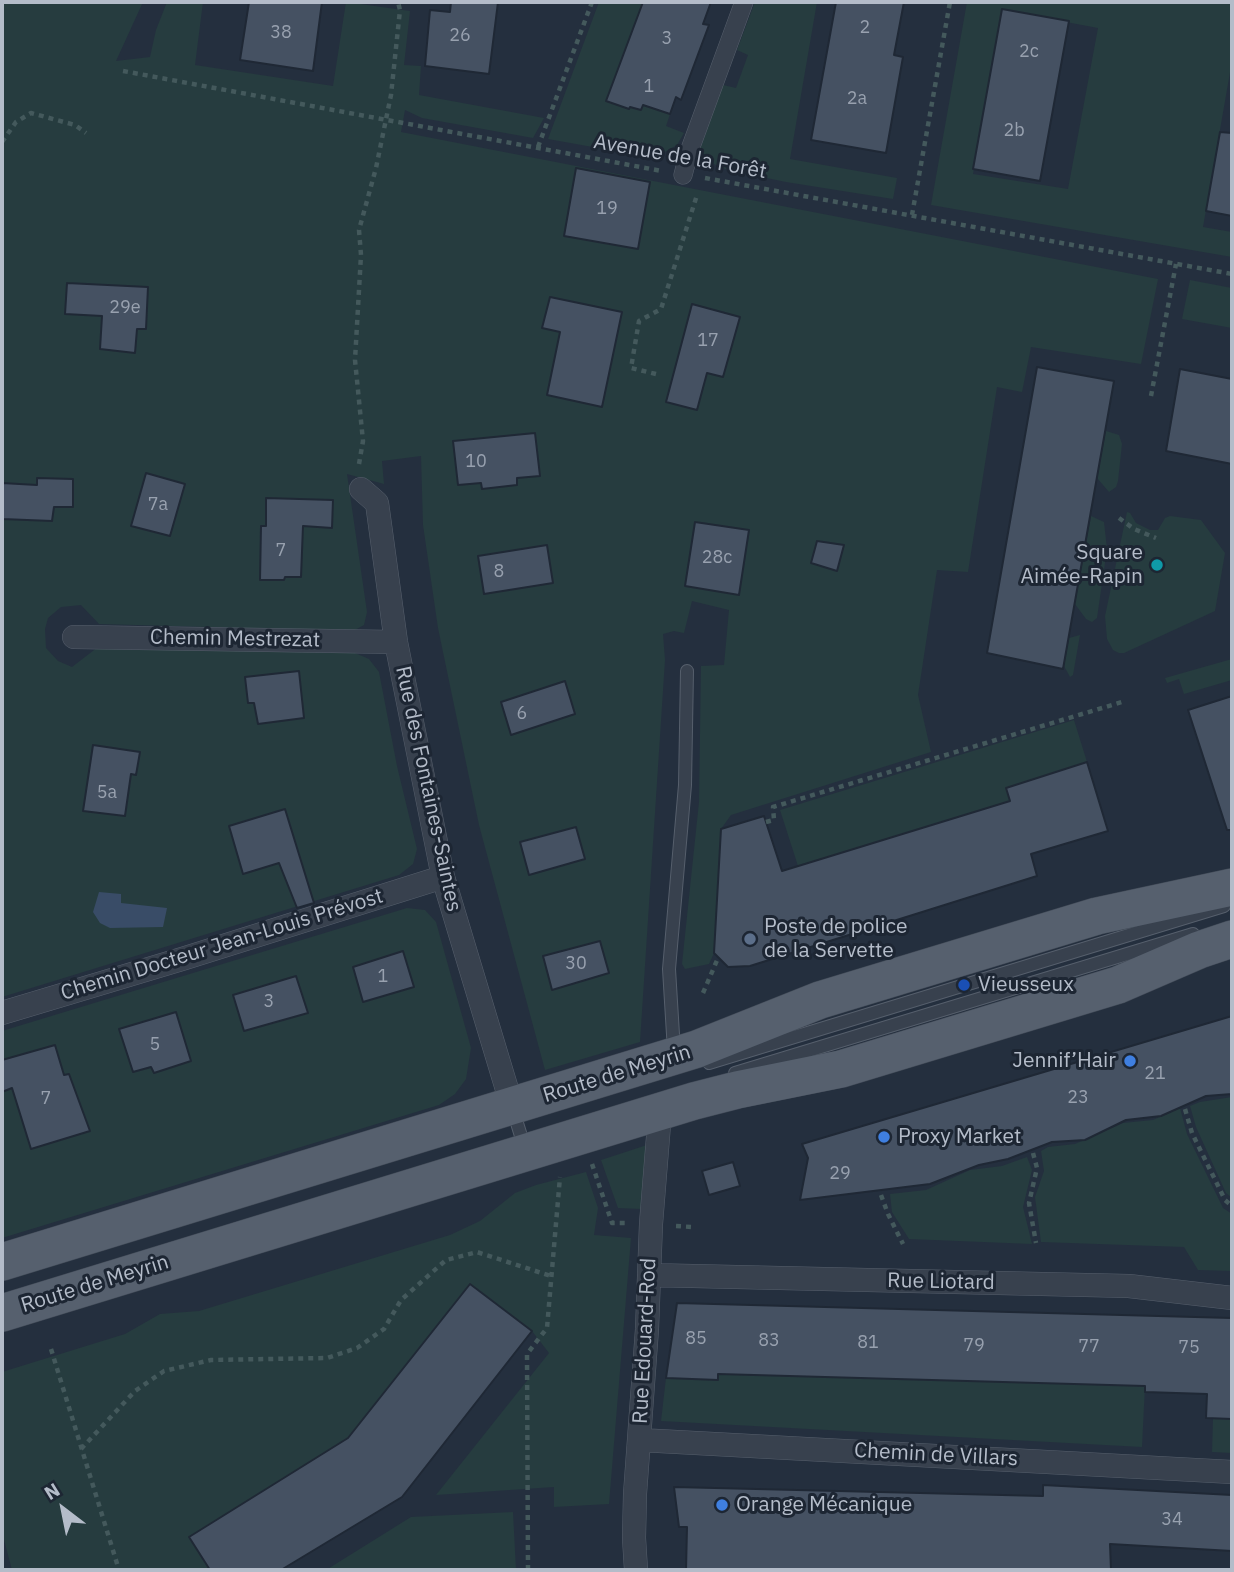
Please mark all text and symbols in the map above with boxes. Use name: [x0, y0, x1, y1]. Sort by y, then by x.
house number: 2: [860, 17, 870, 39]
house number: 38: [270, 22, 292, 44]
house number: 26: [449, 25, 471, 47]
house number: 3: [662, 28, 672, 50]
house number: 2c: [1019, 41, 1039, 63]
house number: 1: [644, 76, 654, 98]
house number: 2a: [847, 88, 867, 110]
house number: 2b: [1003, 120, 1025, 142]
street label: Avenue de la Forêt: [592, 129, 768, 185]
house number: 19: [596, 198, 618, 220]
house number: 29e: [109, 297, 141, 319]
house number: 17: [697, 330, 719, 352]
house number: 10: [465, 451, 487, 473]
house number: 7a: [148, 494, 168, 516]
house number: 7: [276, 540, 286, 562]
place label: Square Aimée-Rapin: [1021, 540, 1143, 590]
house number: 28c: [702, 547, 732, 569]
marker: Square Aimée-Rapin: [1149, 557, 1165, 573]
house number: 8: [494, 561, 504, 583]
street label: Chemin Mestrezat: [150, 625, 320, 653]
street label: Rue des Fontaines-Saintes: [390, 664, 466, 914]
house number: 6: [517, 703, 527, 725]
house number: 5a: [97, 782, 117, 804]
street label: Chemin Docteur Jean-Louis Prévost: [58, 884, 386, 1006]
place label: Poste de police de la Servette: [764, 914, 907, 964]
marker: Poste de police de la Servette: [742, 931, 758, 947]
house number: 30: [565, 953, 587, 975]
house number: 1: [378, 966, 388, 988]
place label: Vieusseux: [978, 972, 1074, 998]
marker: Vieusseux: [956, 977, 972, 993]
house number: 3: [264, 991, 274, 1013]
house number: 5: [150, 1034, 160, 1056]
street label: Route de Meyrin: [540, 1040, 694, 1108]
place label: Jennif’Hair: [1012, 1048, 1116, 1074]
marker: Jennif’Hair: [1122, 1053, 1138, 1069]
house number: 21: [1144, 1063, 1166, 1085]
house number: 23: [1067, 1087, 1089, 1109]
house number: 7: [41, 1088, 51, 1110]
place label: Proxy Market: [898, 1124, 1021, 1150]
marker: Proxy Market: [876, 1129, 892, 1145]
house number: 29: [829, 1163, 851, 1185]
street label: Route de Meyrin: [18, 1250, 172, 1318]
street label: Rue Edouard-Rod: [628, 1257, 662, 1425]
street label: Rue Liotard: [887, 1268, 995, 1296]
house number: 85: [685, 1328, 707, 1350]
house number: 83: [758, 1330, 780, 1352]
house number: 81: [857, 1332, 879, 1354]
house number: 79: [963, 1335, 985, 1357]
house number: 77: [1078, 1336, 1100, 1358]
house number: 75: [1178, 1337, 1200, 1359]
street label: Chemin de Villars: [853, 1438, 1019, 1472]
north arrow: [28, 1474, 98, 1544]
text: N: [40, 1477, 64, 1505]
place label: Orange Mécanique: [736, 1492, 912, 1518]
marker: Orange Mécanique: [714, 1497, 730, 1513]
house number: 34: [1161, 1509, 1183, 1531]

